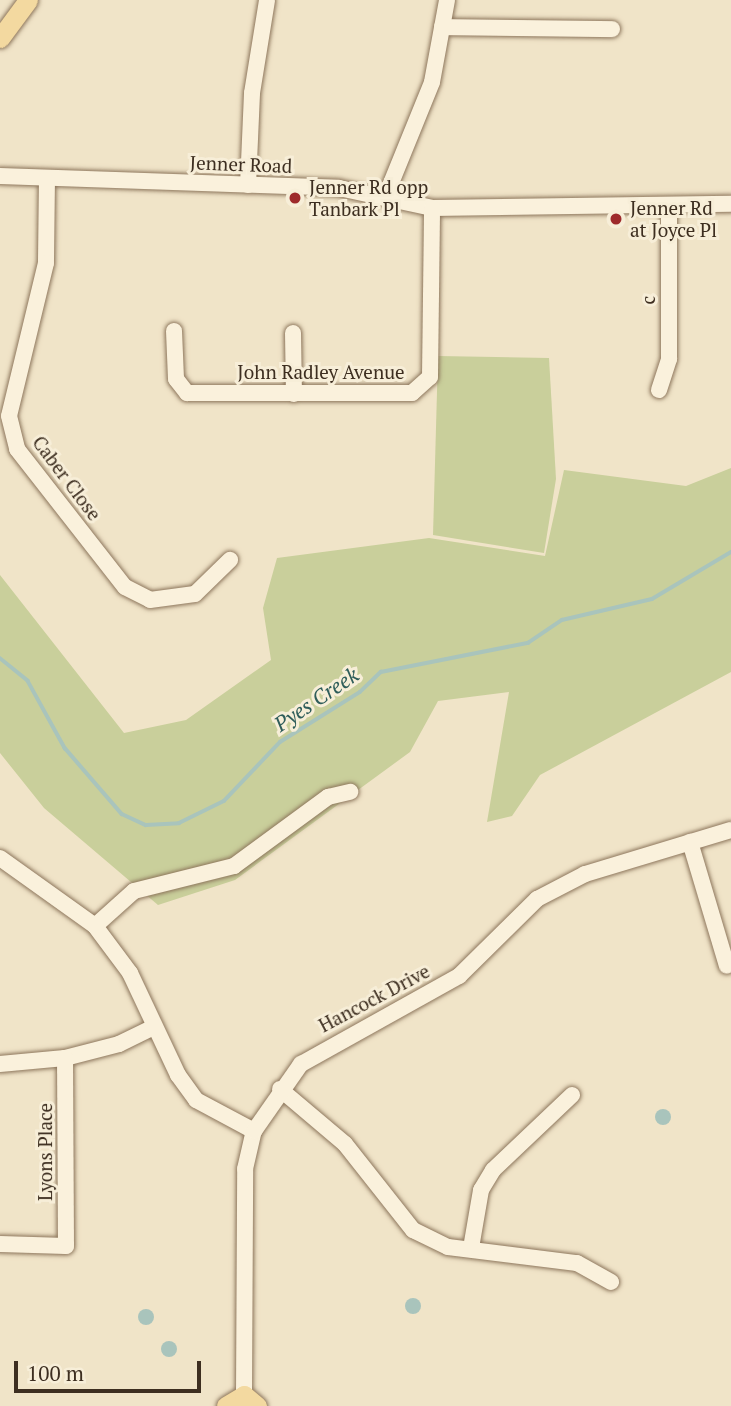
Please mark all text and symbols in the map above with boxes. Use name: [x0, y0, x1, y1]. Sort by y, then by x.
street label: Jenner Road: [189, 151, 293, 177]
place label: Jenner Rd opp Tanbark Pl: [309, 176, 428, 220]
marker: Jenner Rd opp Tanbark Pl: [287, 190, 303, 206]
place label: Jenner Rd at Joyce Pl: [630, 197, 717, 241]
marker: Jenner Rd at Joyce Pl: [608, 211, 624, 227]
street label: c: [637, 296, 659, 304]
street label: John Radley Avenue: [237, 361, 405, 383]
street label: Caber Close: [28, 431, 106, 525]
water label: Pyes Creek: [269, 662, 363, 736]
street label: Hancock Drive: [315, 959, 433, 1037]
street label: Lyons Place: [34, 1103, 56, 1201]
scale bar: [18, 1346, 205, 1390]
text: 100 m: [27, 1359, 84, 1387]

